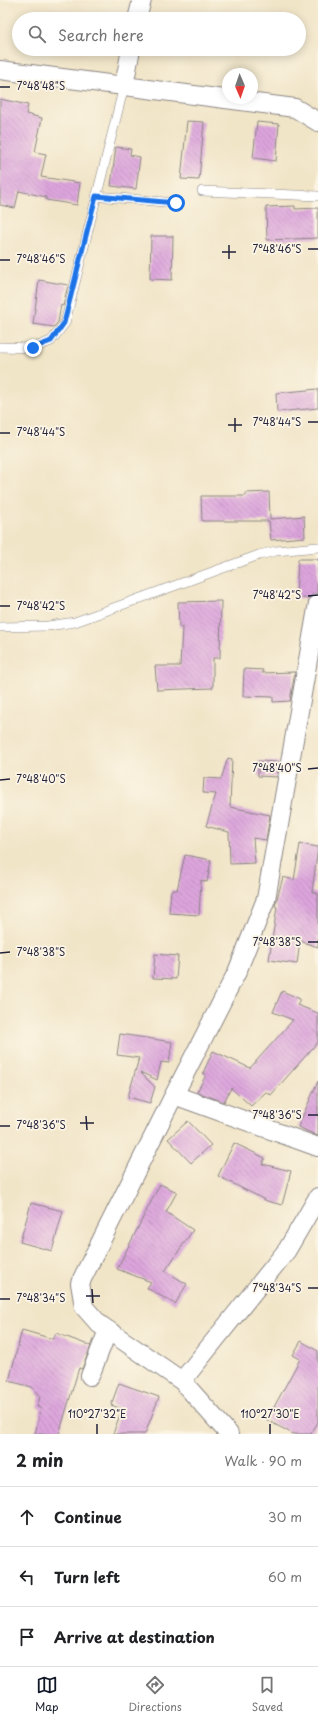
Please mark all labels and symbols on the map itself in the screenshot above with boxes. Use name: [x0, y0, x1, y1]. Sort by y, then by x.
north arrow: [222, 68, 258, 104]
text: 7°48'48"S: [17, 78, 65, 93]
route start: [167, 194, 185, 212]
text: 7°48'46"S: [252, 241, 302, 256]
text: 7°48'46"S: [16, 251, 66, 266]
route end: [24, 339, 42, 357]
text: 7°48'44"S: [253, 414, 301, 429]
text: 7°48'44"S: [17, 424, 65, 439]
text: 7°48'42"S: [253, 587, 301, 602]
text: 7°48'42"S: [17, 598, 65, 613]
text: 7°48'40"S: [252, 760, 302, 775]
text: 7°48'40"S: [16, 771, 66, 786]
text: 7°48'38"S: [253, 934, 301, 949]
text: 7°48'38"S: [17, 944, 65, 959]
text: 7°48'36"S: [252, 1107, 302, 1122]
text: 7°48'36"S: [16, 1117, 66, 1132]
text: 7°48'34"S: [253, 1280, 301, 1295]
text: 7°48'34"S: [17, 1290, 65, 1305]
text: 110°27'32"E: [68, 1406, 126, 1421]
text: 110°27'30"E: [240, 1406, 300, 1421]

